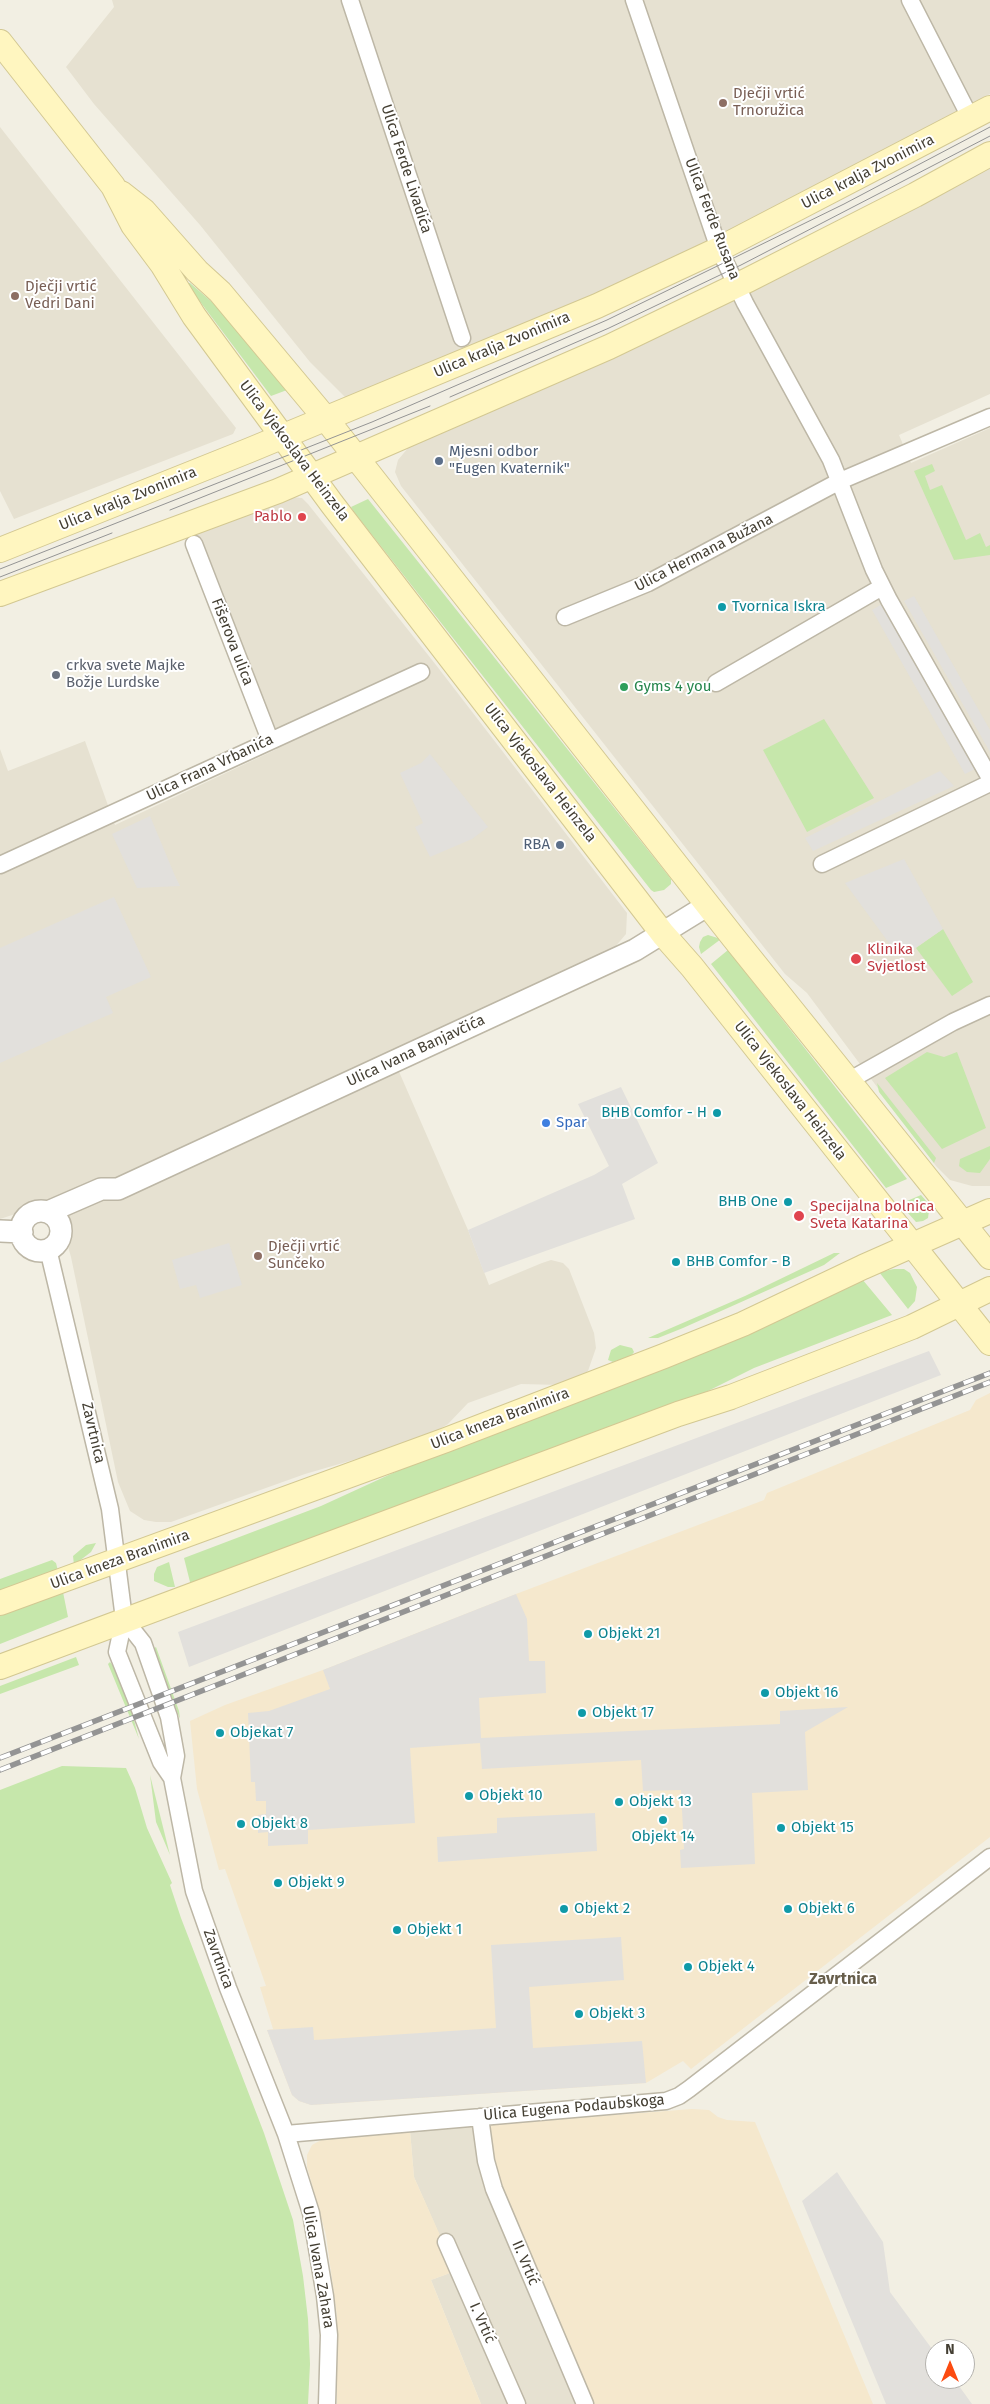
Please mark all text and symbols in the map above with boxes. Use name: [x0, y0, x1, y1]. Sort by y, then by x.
place label: Dječji vrtić Trnoružica: [733, 85, 805, 120]
marker: Dječji vrtić Trnoružica: [717, 97, 729, 109]
street label: Ulica Ferde Livadića: [377, 102, 435, 236]
street label: Ulica kralja Zvonimira: [799, 131, 937, 213]
street label: Ulica Ferde Rusana: [680, 156, 744, 282]
place label: Dječji vrtić Vedri Dani: [25, 278, 97, 313]
marker: Dječji vrtić Vedri Dani: [9, 290, 21, 302]
street label: Ulica kralja Zvonimira: [431, 308, 573, 382]
street label: Ulica Vjekoslava Heinzela: [235, 377, 353, 525]
place label: Mjesni odbor "Eugen Kvaternik": [449, 443, 570, 478]
marker: Mjesni odbor "Eugen Kvaternik": [433, 455, 445, 467]
street label: Ulica kralja Zvonimira: [57, 463, 199, 535]
place label: Pablo: [254, 508, 292, 526]
street label: Ulica Hermana Bužana: [632, 510, 776, 596]
marker: Pablo: [296, 511, 308, 523]
street label: Fišerova ulica: [207, 596, 257, 688]
place label: Tvornica Iskra: [732, 598, 826, 616]
marker: Tvornica Iskra: [716, 601, 728, 613]
place label: crkva svete Majke Božje Lurdske: [66, 657, 185, 692]
marker: crkva svete Majke Božje Lurdske: [50, 669, 62, 681]
place label: Gyms 4 you: [634, 678, 711, 696]
marker: Gyms 4 you: [618, 681, 630, 693]
street label: Ulica Vjekoslava Heinzela: [480, 700, 600, 846]
street label: Ulica Frana Vrbanića: [144, 731, 276, 805]
place label: RBA: [523, 836, 550, 854]
marker: RBA: [554, 839, 566, 851]
place label: Klinika Svjetlost: [867, 941, 926, 976]
marker: Klinika Svjetlost: [849, 952, 863, 966]
street label: Ulica Ivana Banjavčića: [344, 1011, 488, 1091]
street label: Ulica Vjekoslava Heinzela: [730, 1018, 850, 1164]
place label: BHB Comfor - H: [601, 1104, 707, 1122]
marker: BHB Comfor - H: [711, 1107, 723, 1119]
place label: Spar: [556, 1114, 587, 1132]
marker: Spar: [540, 1117, 552, 1129]
place label: BHB One: [718, 1193, 778, 1211]
marker: BHB One: [782, 1196, 794, 1208]
place label: Specijalna bolnica Sveta Katarina: [810, 1198, 934, 1233]
marker: Specijalna bolnica Sveta Katarina: [792, 1209, 806, 1223]
place label: Dječji vrtić Sunčeko: [268, 1238, 340, 1273]
marker: Dječji vrtić Sunčeko: [252, 1250, 264, 1262]
place label: BHB Comfor - B: [686, 1253, 791, 1271]
marker: BHB Comfor - B: [670, 1256, 682, 1268]
street label: Ulica kneza Branimira: [428, 1384, 572, 1454]
street label: Zavrtnica: [77, 1401, 109, 1465]
street label: Ulica kneza Branimira: [48, 1526, 192, 1594]
place label: Objekt 21: [598, 1625, 660, 1643]
marker: Objekt 21: [582, 1628, 594, 1640]
place label: Objekt 16: [775, 1684, 838, 1702]
marker: Objekt 16: [759, 1687, 771, 1699]
place label: Objekt 17: [592, 1704, 654, 1722]
marker: Objekt 17: [576, 1707, 588, 1719]
place label: Objekat 7: [230, 1724, 293, 1742]
marker: Objekat 7: [214, 1727, 226, 1739]
place label: Objekt 10: [479, 1787, 543, 1805]
marker: Objekt 10: [463, 1790, 475, 1802]
place label: Objekt 13: [629, 1793, 692, 1811]
marker: Objekt 13: [613, 1796, 625, 1808]
marker: Objekt 14: [657, 1814, 669, 1826]
place label: Objekt 8: [251, 1815, 308, 1833]
marker: Objekt 8: [235, 1818, 247, 1830]
place label: Objekt 15: [791, 1819, 854, 1837]
marker: Objekt 15: [775, 1822, 787, 1834]
place label: Objekt 14: [631, 1828, 695, 1846]
place label: Objekt 9: [288, 1874, 345, 1892]
marker: Objekt 9: [272, 1877, 284, 1889]
place label: Objekt 2: [574, 1900, 630, 1918]
place label: Objekt 6: [798, 1900, 855, 1918]
marker: Objekt 2: [558, 1903, 570, 1915]
marker: Objekt 6: [782, 1903, 794, 1915]
place label: Objekt 1: [407, 1921, 462, 1939]
marker: Objekt 1: [391, 1924, 403, 1936]
street label: Zavrtnica: [199, 1927, 237, 1991]
place label: Objekt 4: [698, 1958, 755, 1976]
marker: Objekt 4: [682, 1961, 694, 1973]
district label: Zavrtnica: [809, 1970, 877, 1990]
place label: Objekt 3: [589, 2005, 645, 2023]
marker: Objekt 3: [573, 2008, 585, 2020]
street label: Ulica Eugena Podaubskoga: [483, 2091, 665, 2125]
street label: Ulica Ivana Zahara: [298, 2204, 338, 2330]
street label: II. Vrtić: [507, 2238, 543, 2288]
street label: I. Vrtić: [465, 2300, 499, 2346]
north arrow: [925, 2339, 975, 2389]
text: N: [945, 2341, 955, 2358]

